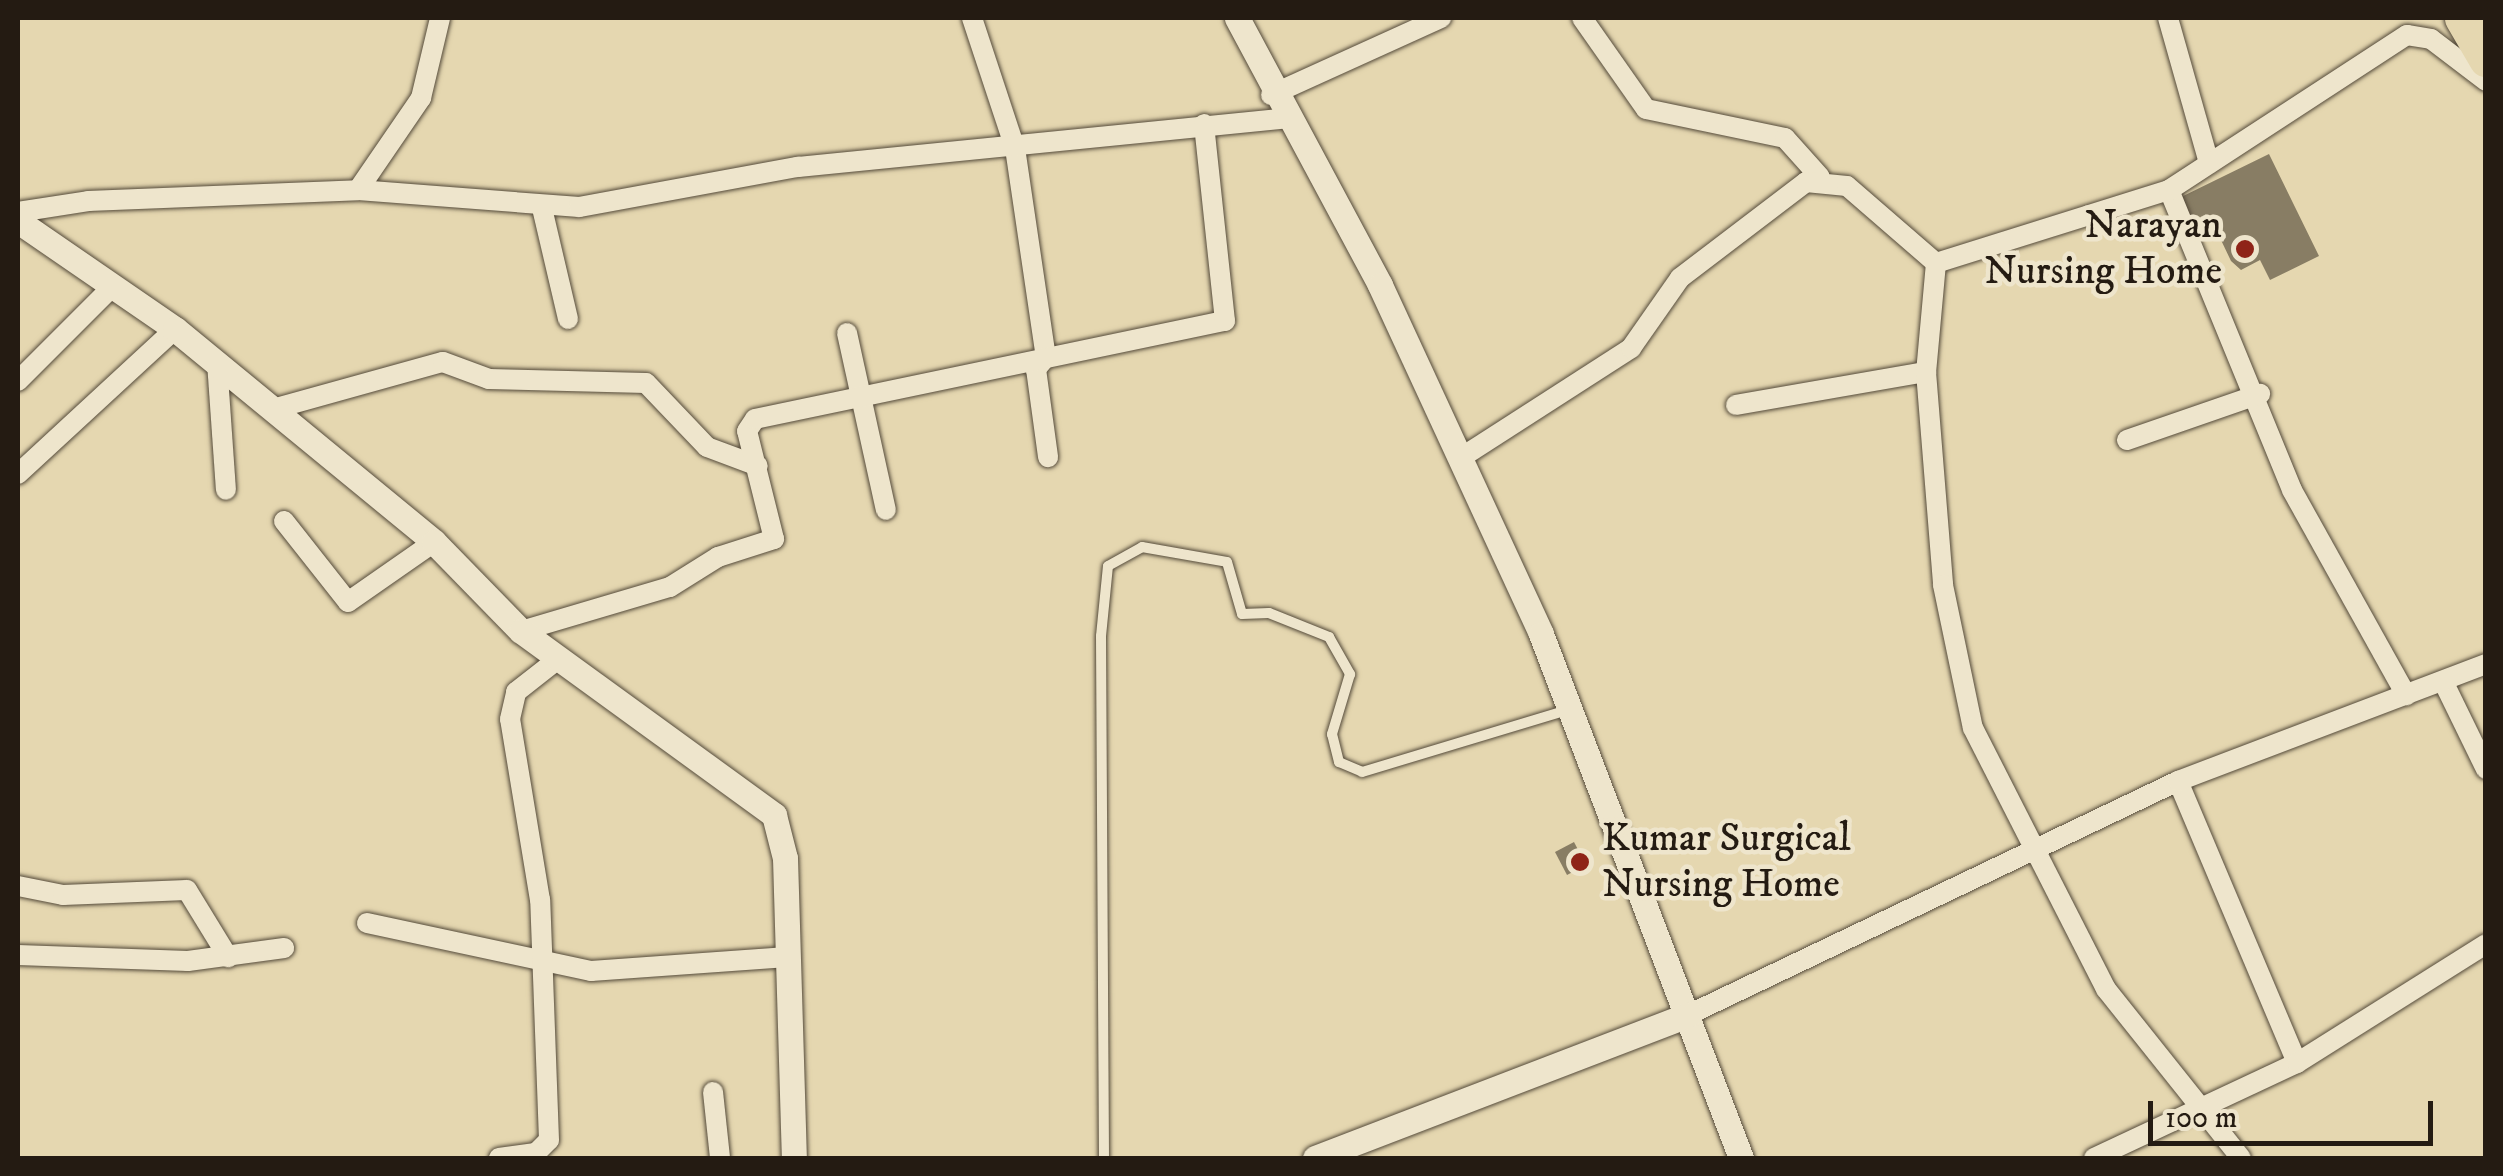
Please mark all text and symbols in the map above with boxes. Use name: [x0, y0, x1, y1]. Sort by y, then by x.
place label: Narayan Nursing Home: [1984, 202, 2222, 296]
marker: Narayan Nursing Home: [2232, 236, 2258, 262]
place label: Kumar Surgical Nursing Home: [1602, 815, 1851, 909]
marker: Kumar Surgical Nursing Home: [1567, 849, 1593, 875]
scale bar: [2153, 1081, 2438, 1143]
text: 100 m: [2165, 1100, 2237, 1137]

